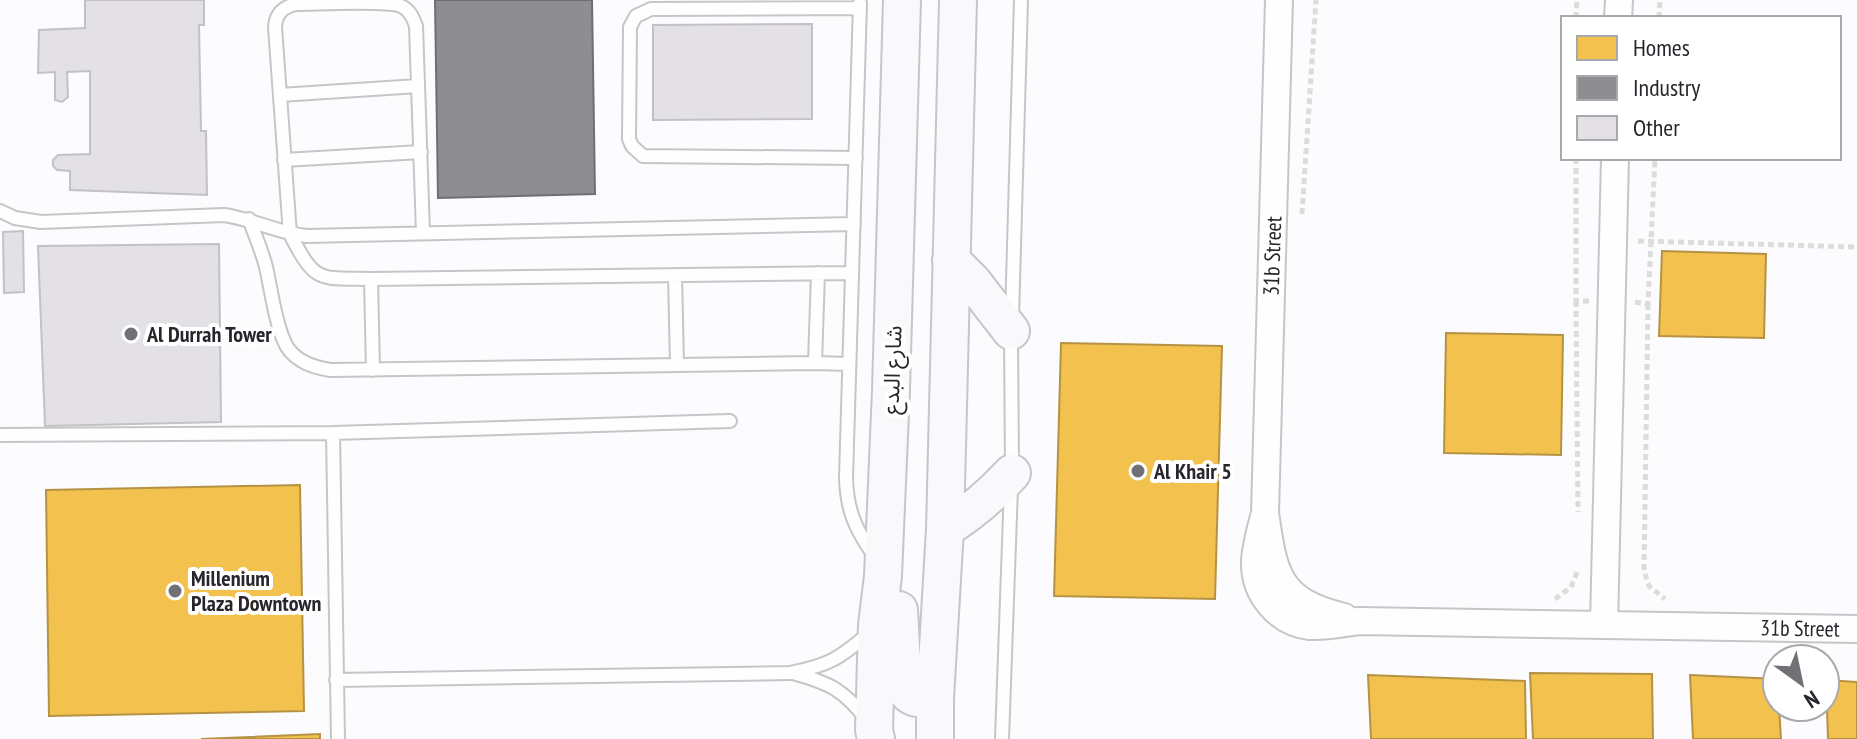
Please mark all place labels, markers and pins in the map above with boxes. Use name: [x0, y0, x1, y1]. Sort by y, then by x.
place label: Al Durrah Tower: [146, 320, 272, 348]
marker: Al Durrah Tower: [122, 325, 140, 343]
place label: Al Khair 5: [1153, 457, 1232, 485]
marker: Al Khair 5: [1129, 462, 1147, 480]
place label: Millenium Plaza Downtown: [191, 564, 321, 617]
marker: Millenium Plaza Downtown: [166, 582, 184, 600]

